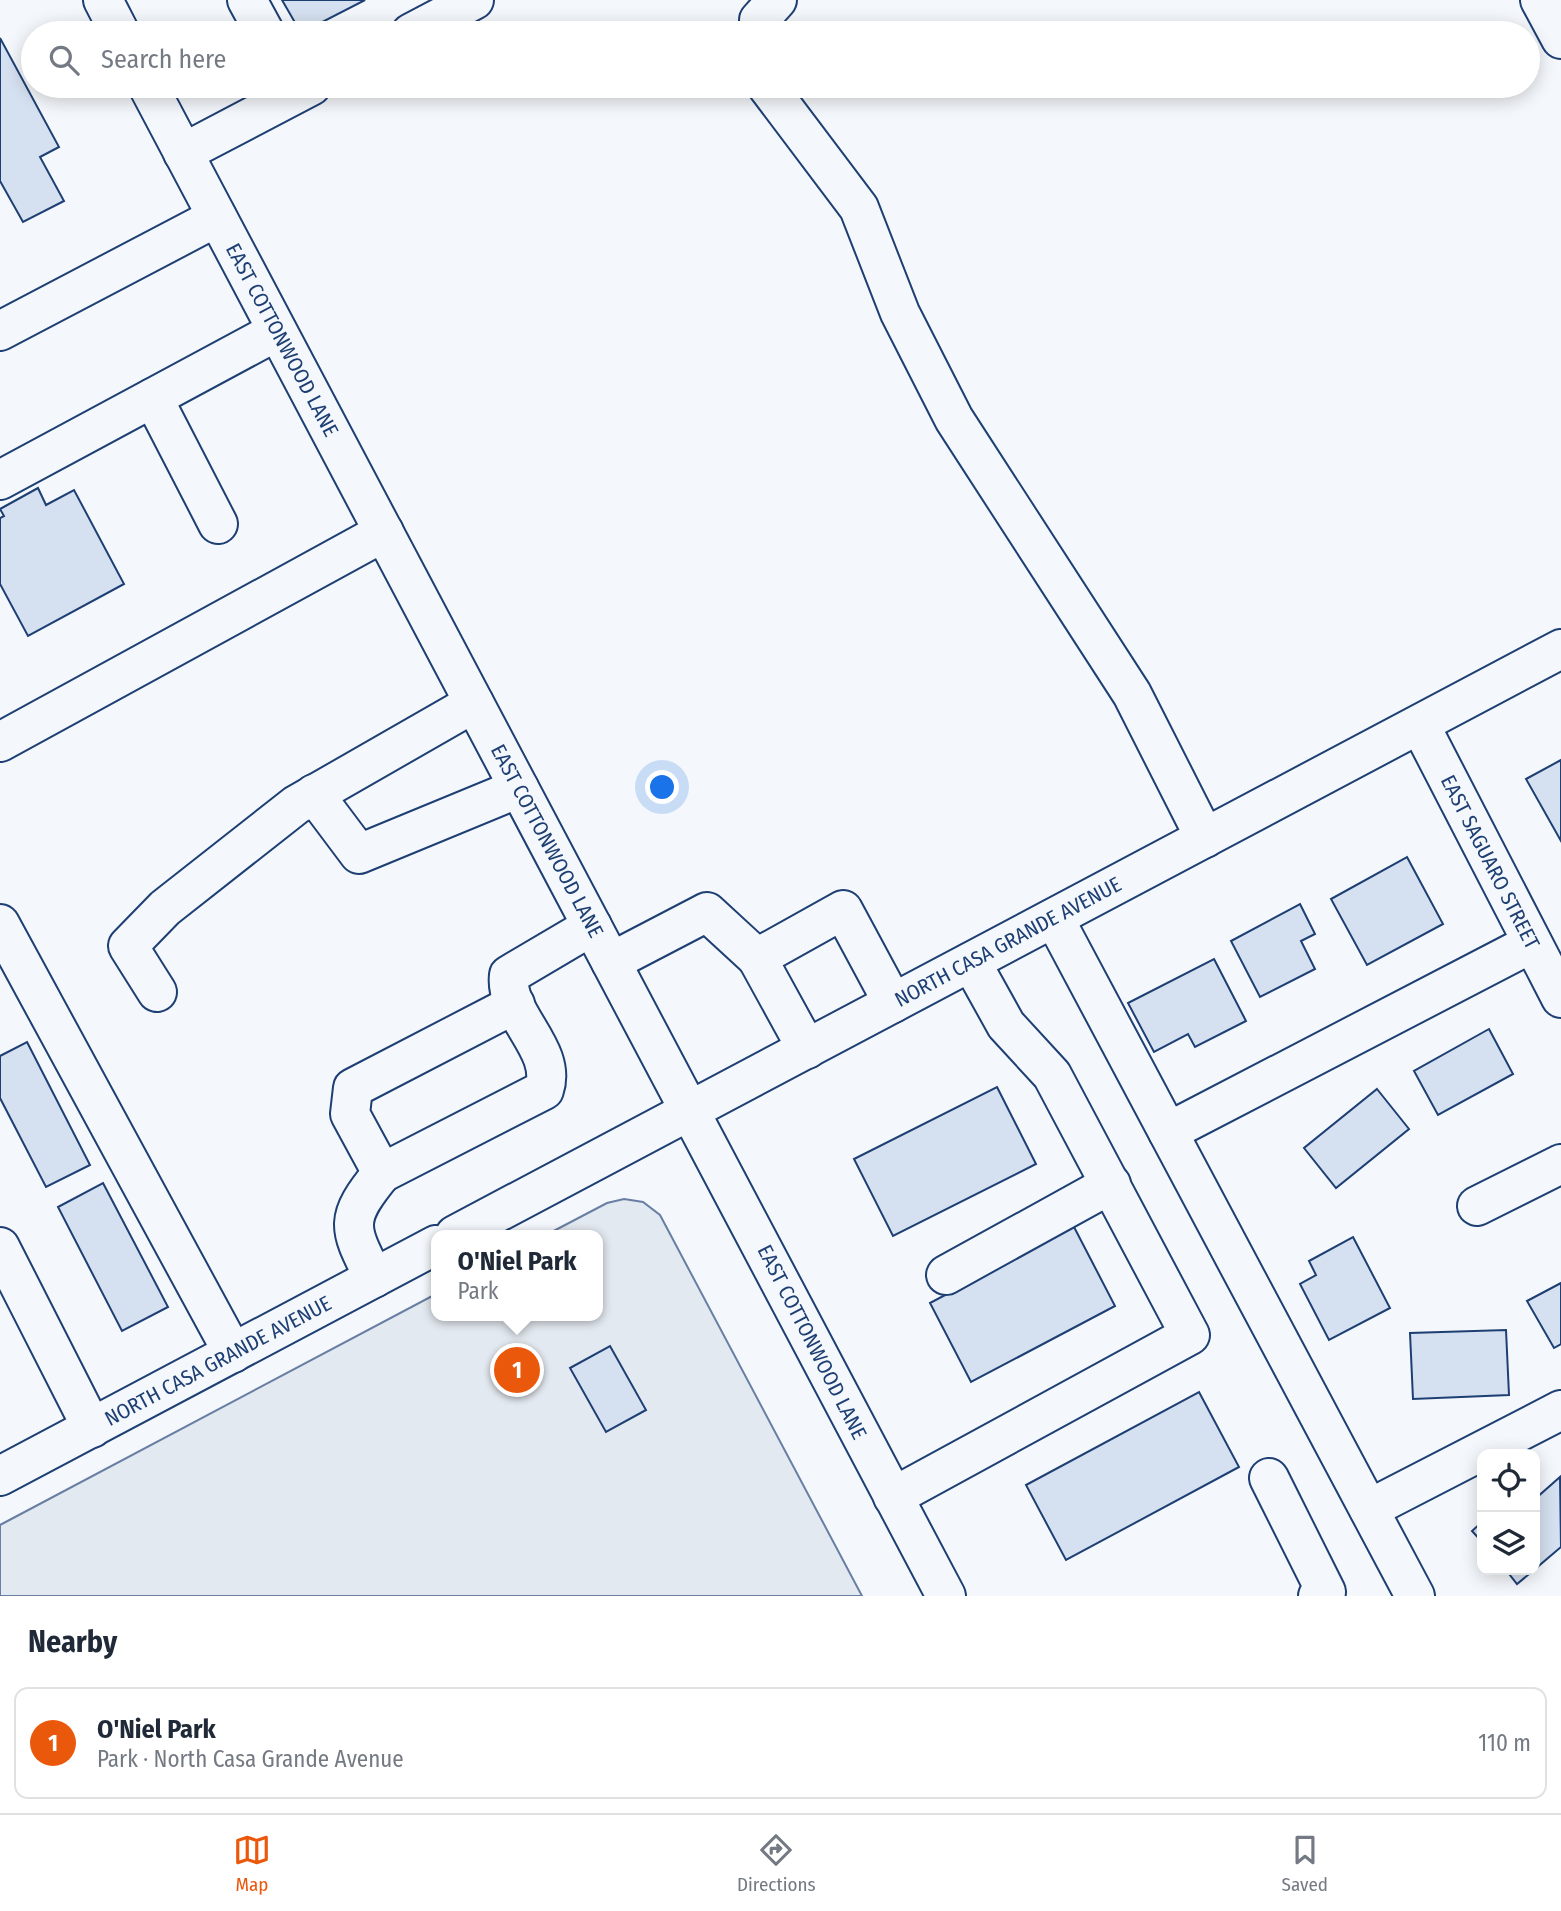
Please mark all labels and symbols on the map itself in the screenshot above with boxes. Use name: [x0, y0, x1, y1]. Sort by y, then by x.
street label: EAST COTTONWOOD LANE: [220, 239, 344, 441]
street label: EAST COTTONWOOD LANE: [485, 740, 609, 942]
your location: [645, 770, 679, 804]
street label: EAST SAGUARO STREET: [1435, 771, 1545, 954]
street label: NORTH CASA GRANDE AVENUE: [890, 871, 1126, 1013]
street label: EAST COTTONWOOD LANE: [752, 1240, 872, 1444]
street label: NORTH CASA GRANDE AVENUE: [100, 1290, 336, 1432]
pin: 1: [494, 1344, 540, 1396]

